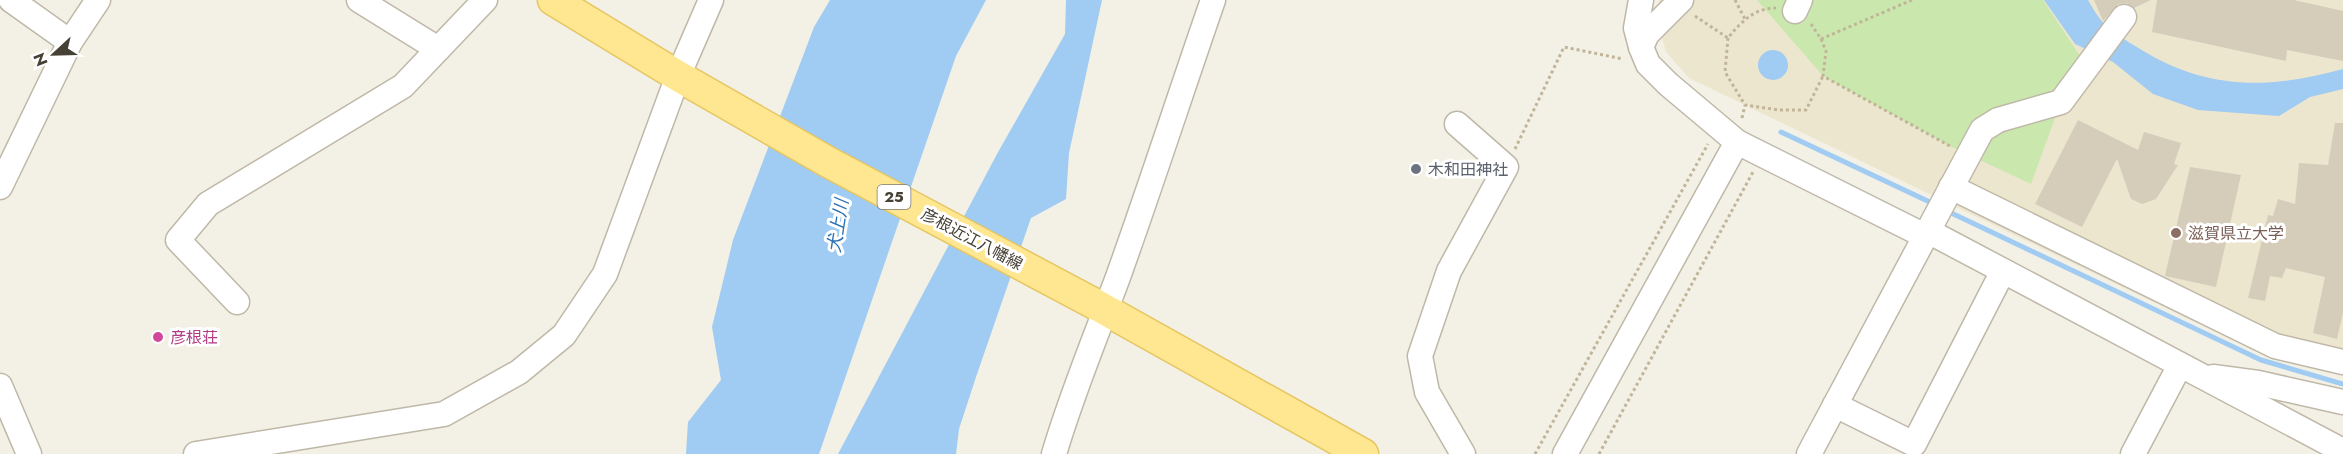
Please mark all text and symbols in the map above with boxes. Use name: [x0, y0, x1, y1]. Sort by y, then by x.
north arrow: [24, 24, 84, 84]
text: N: [28, 49, 54, 70]
place label: 木和田神社: [1428, 158, 1508, 181]
marker: 木和田神社: [1409, 162, 1423, 176]
road number: 25: [878, 185, 910, 209]
water label: 犬上川: [821, 195, 855, 255]
street label: 彦根近江八幡線: [917, 203, 1027, 275]
place label: 滋賀県立大学: [2188, 222, 2284, 245]
marker: 滋賀県立大学: [2169, 226, 2183, 240]
place label: 彦根荘: [170, 326, 218, 349]
marker: 彦根荘: [151, 330, 165, 344]

